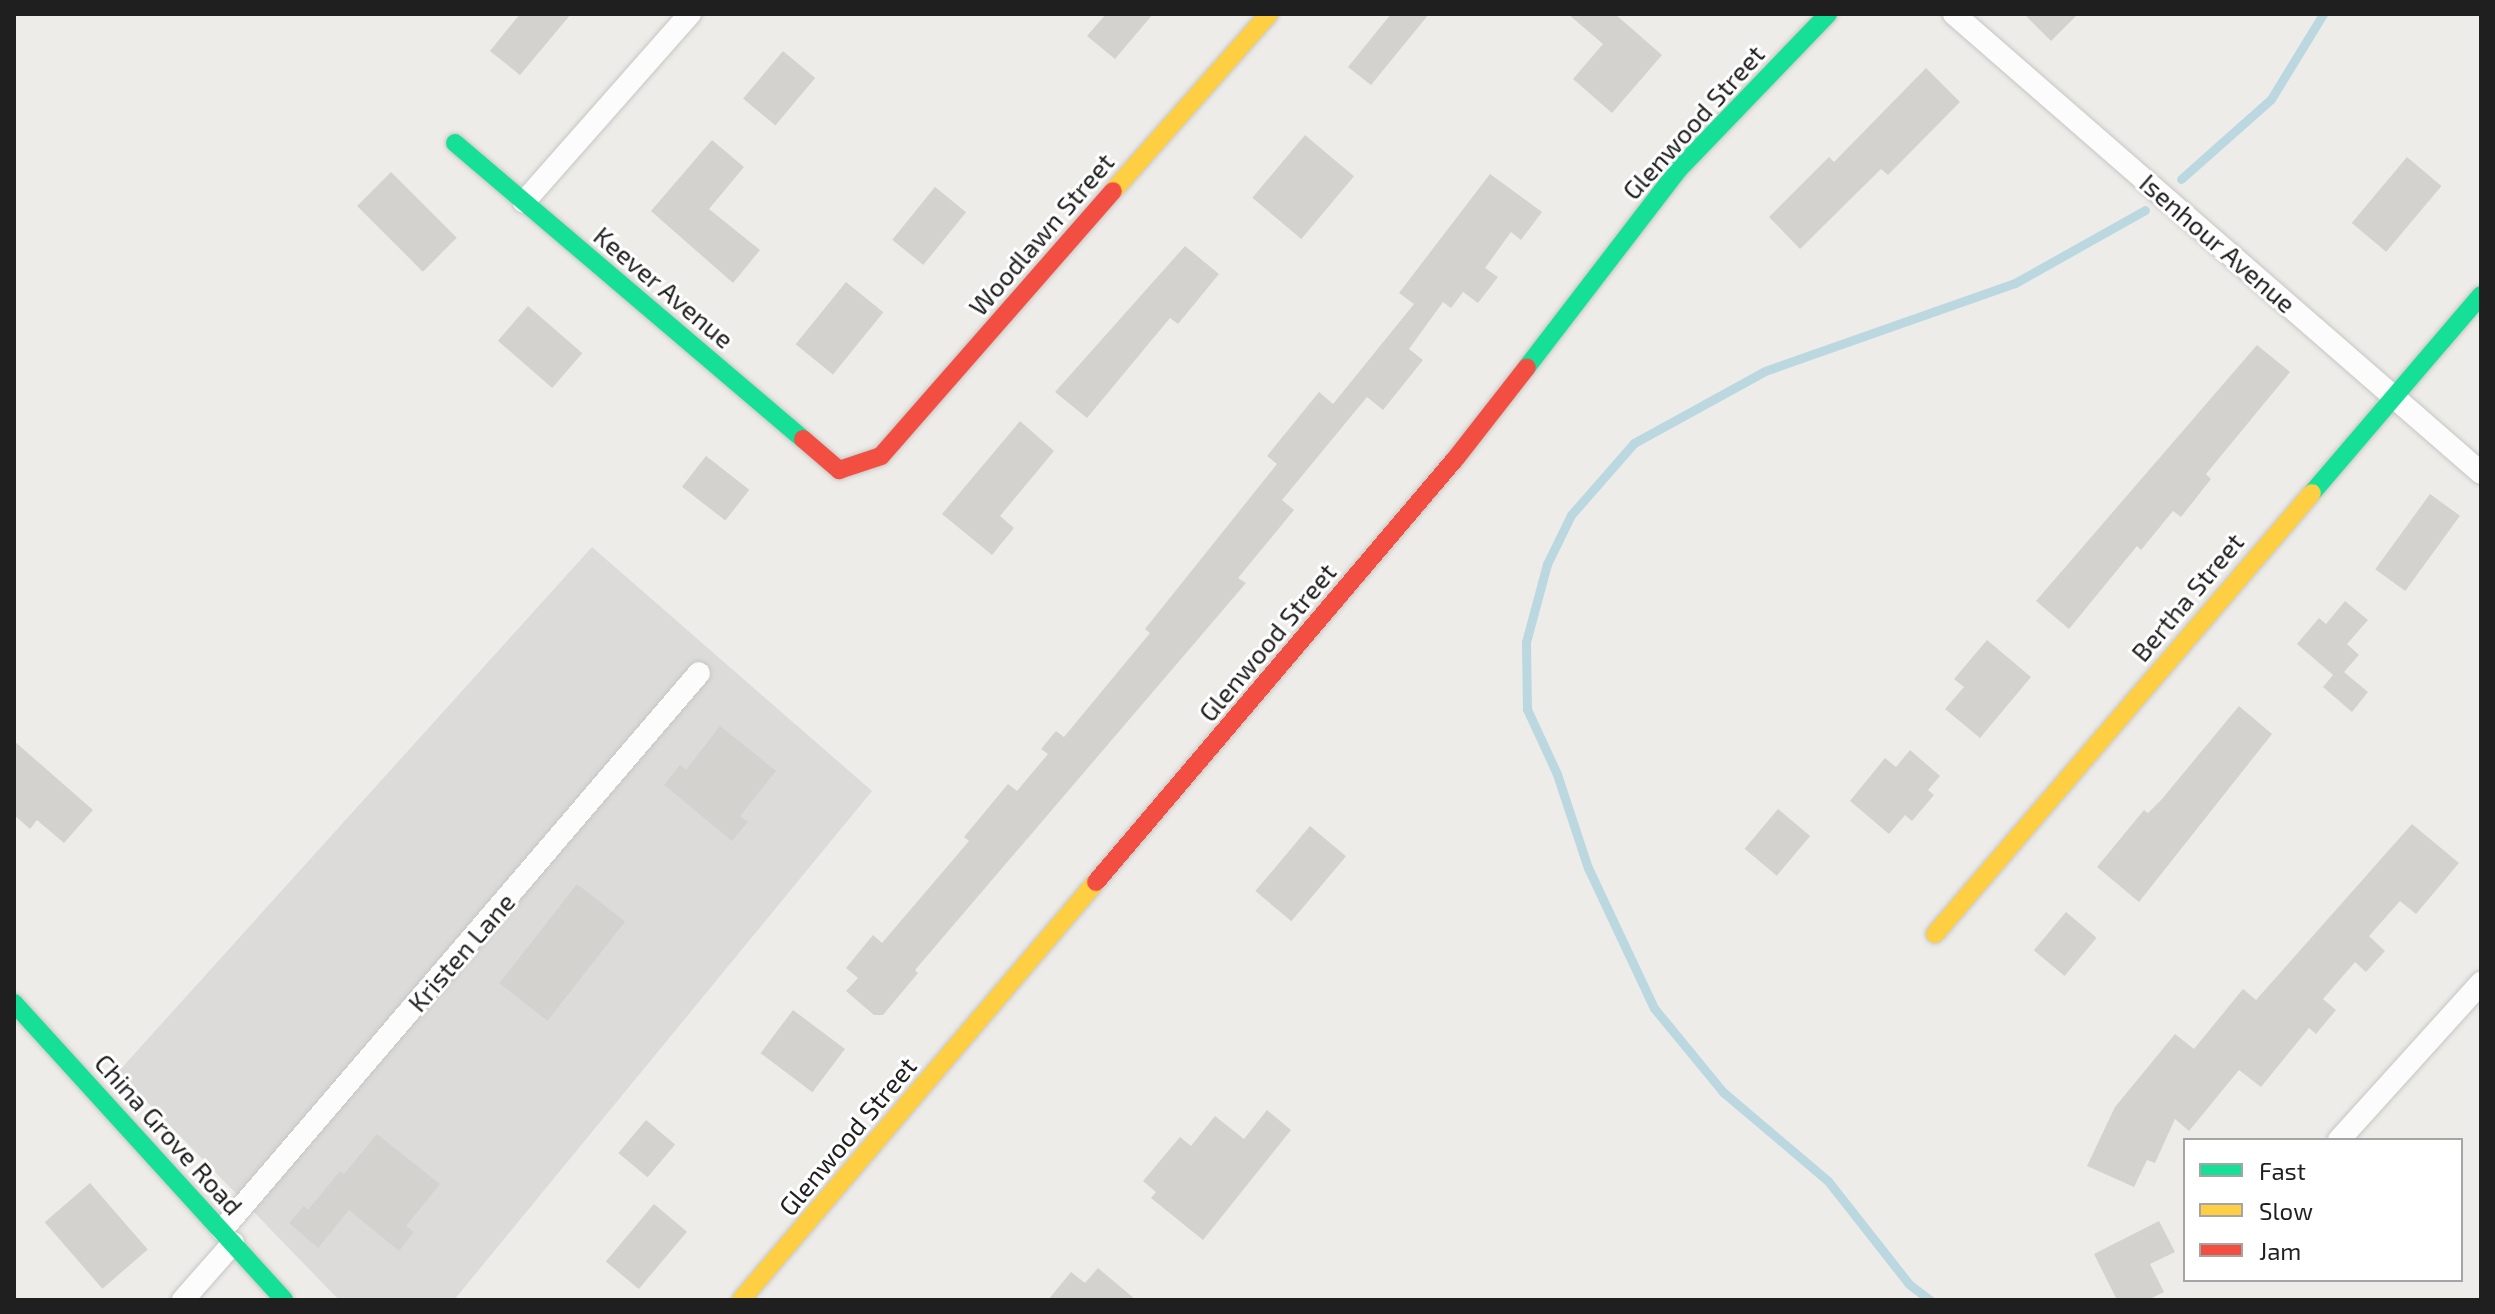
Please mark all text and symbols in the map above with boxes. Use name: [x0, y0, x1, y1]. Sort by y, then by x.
street label: Glenwood Street: [1616, 38, 1770, 206]
street label: Woodlawn Street: [962, 146, 1120, 322]
street label: Isenhour Avenue: [2133, 167, 2303, 319]
street label: Keever Avenue: [587, 219, 741, 355]
street label: Bertha Street: [2124, 527, 2250, 667]
street label: Glenwood Street: [1192, 557, 1342, 727]
street label: Kristen Lane: [401, 886, 521, 1018]
street label: China Grove Road: [89, 1047, 249, 1221]
street label: Glenwood Street: [772, 1051, 922, 1221]
legend: [2183, 1138, 2463, 1282]
text: Fast: [2259, 1156, 2306, 1185]
text: Slow: [2259, 1196, 2313, 1225]
text: Jam: [2259, 1236, 2301, 1265]

